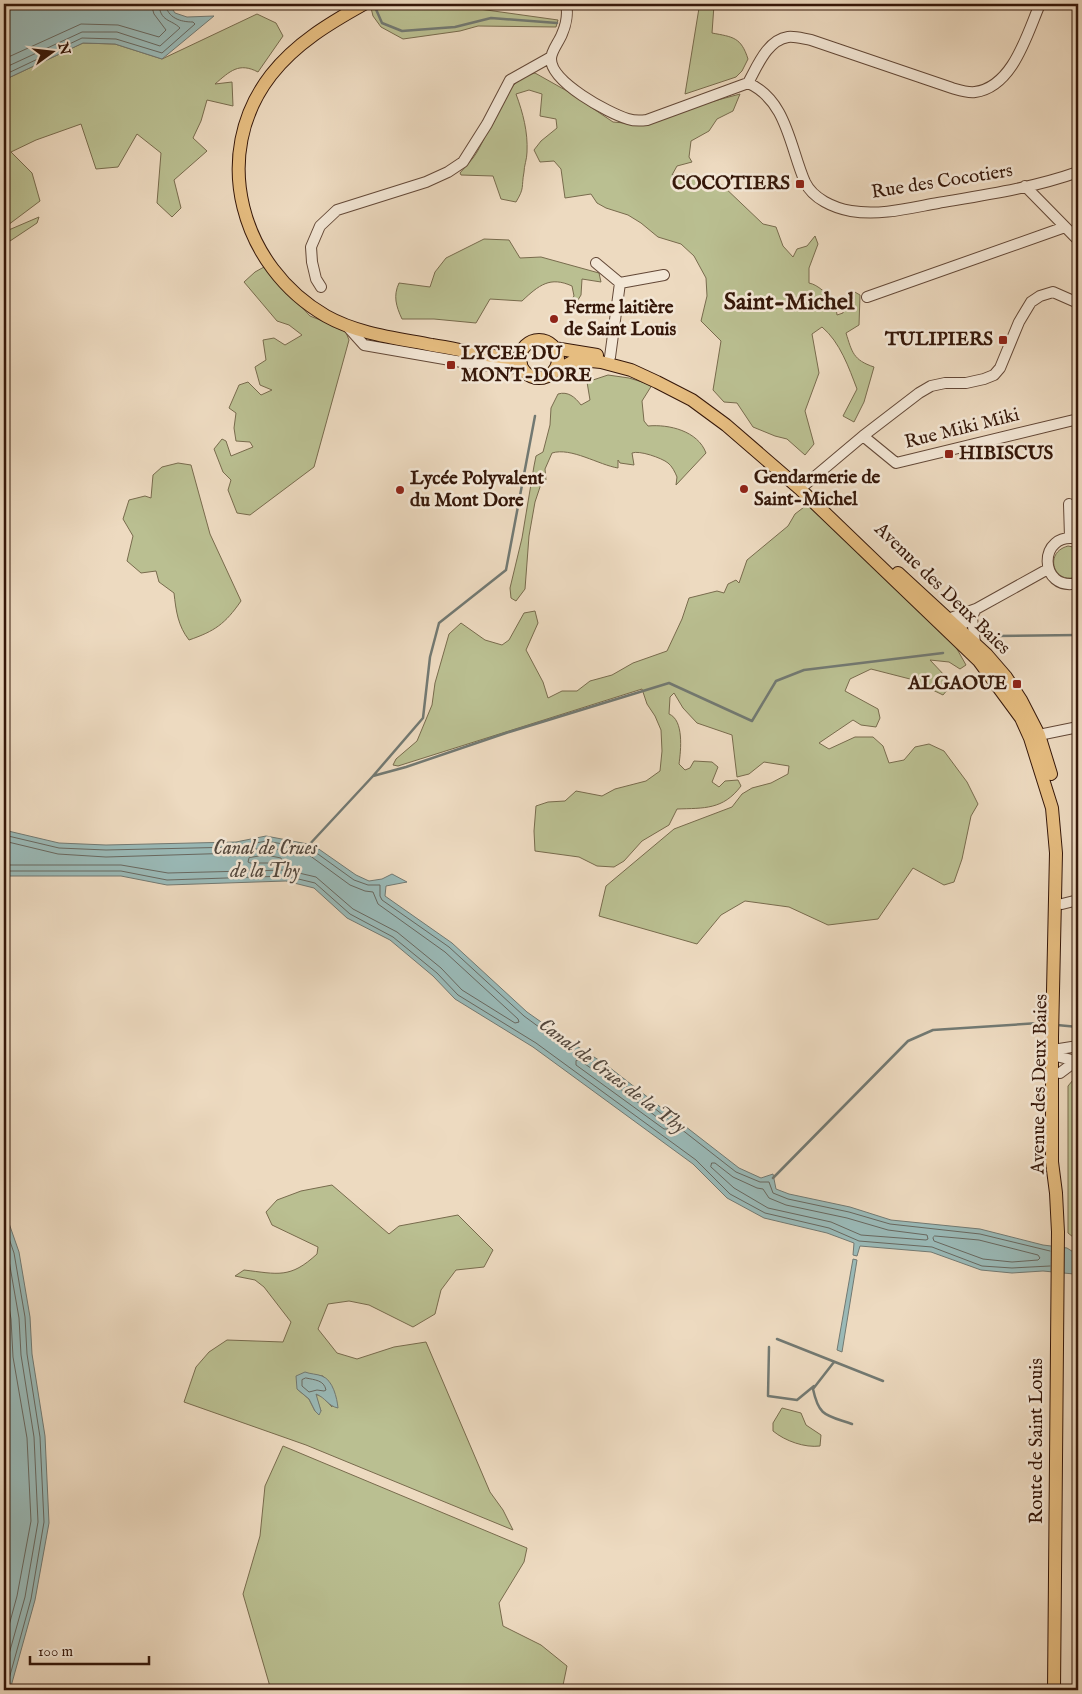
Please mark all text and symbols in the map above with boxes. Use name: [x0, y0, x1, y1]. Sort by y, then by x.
north arrow: [28, 28, 78, 78]
text: N: [53, 40, 74, 57]
street label: Rue des Cocotiers: [870, 159, 1014, 205]
place label: COCOTIERS: [672, 172, 790, 196]
marker: COCOTIERS: [794, 178, 806, 190]
district label: Saint-Michel: [724, 287, 855, 318]
place label: Ferme laitière de Saint Louis: [564, 296, 677, 342]
marker: Ferme laitière de Saint Louis: [548, 313, 560, 325]
place label: TULIPIERS: [884, 328, 993, 352]
marker: TULIPIERS: [997, 334, 1009, 346]
place label: LYCEE DU MONT-DORE: [461, 342, 592, 388]
marker: LYCEE DU MONT-DORE: [445, 359, 457, 371]
street label: Rue Miki Miki: [902, 403, 1022, 455]
place label: HIBISCUS: [959, 442, 1053, 466]
marker: HIBISCUS: [943, 448, 955, 460]
place label: Gendarmerie de Saint-Michel: [754, 466, 881, 512]
place label: Lycée Polyvalent du Mont Dore: [410, 467, 545, 513]
marker: Gendarmerie de Saint-Michel: [738, 483, 750, 495]
marker: Lycée Polyvalent du Mont Dore: [394, 484, 406, 496]
street label: Avenue des Deux Baies: [868, 517, 1015, 660]
place label: ALGAOUE: [907, 672, 1007, 696]
marker: ALGAOUE: [1011, 678, 1023, 690]
water label: Canal de Crues de la Thy: [213, 836, 317, 884]
street label: Avenue des Deux Baies: [1026, 994, 1054, 1175]
water label: Canal de Crues de la Thy: [533, 1013, 691, 1140]
street label: Route de Saint Louis: [1025, 1358, 1049, 1524]
scale bar: [30, 1634, 149, 1666]
text: 100 m: [38, 1642, 74, 1661]

